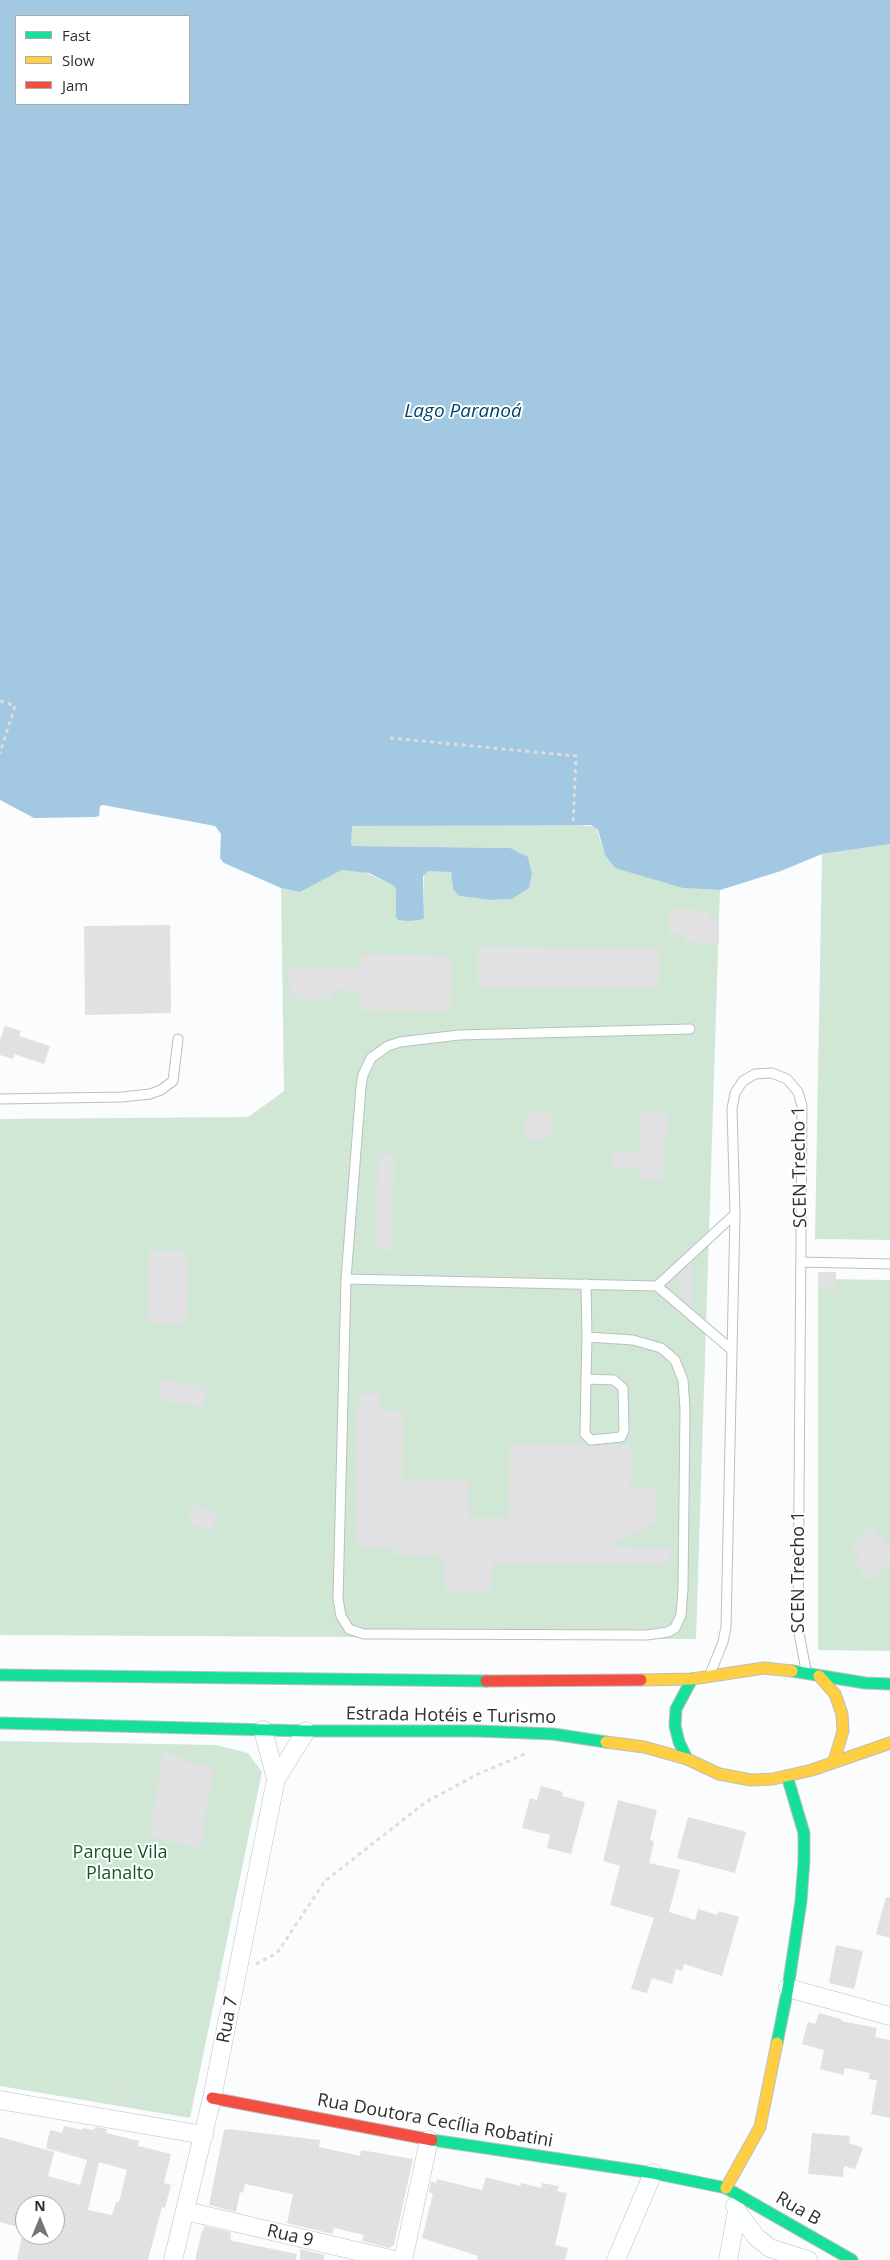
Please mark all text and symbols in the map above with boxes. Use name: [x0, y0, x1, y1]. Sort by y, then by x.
legend: [15, 15, 190, 105]
text: Fast: [62, 25, 91, 45]
text: Slow: [62, 50, 95, 70]
text: Jam: [62, 75, 88, 95]
water label: Lago Paranoá: [404, 401, 522, 423]
street label: SCEN Trecho 1: [788, 1106, 812, 1228]
street label: SCEN Trecho 1: [788, 1511, 810, 1633]
street label: Estrada Hotéis e Turismo: [346, 1703, 556, 1729]
park label: Parque Vila Planalto: [73, 1842, 167, 1885]
street label: Rua 7: [213, 1995, 243, 2045]
street label: Rua Doutora Cecília Robatini: [315, 2090, 555, 2152]
street label: Rua B: [772, 2188, 824, 2230]
north arrow: [15, 2195, 65, 2245]
text: N: [34, 2196, 46, 2215]
street label: Rua 9: [265, 2220, 315, 2252]

